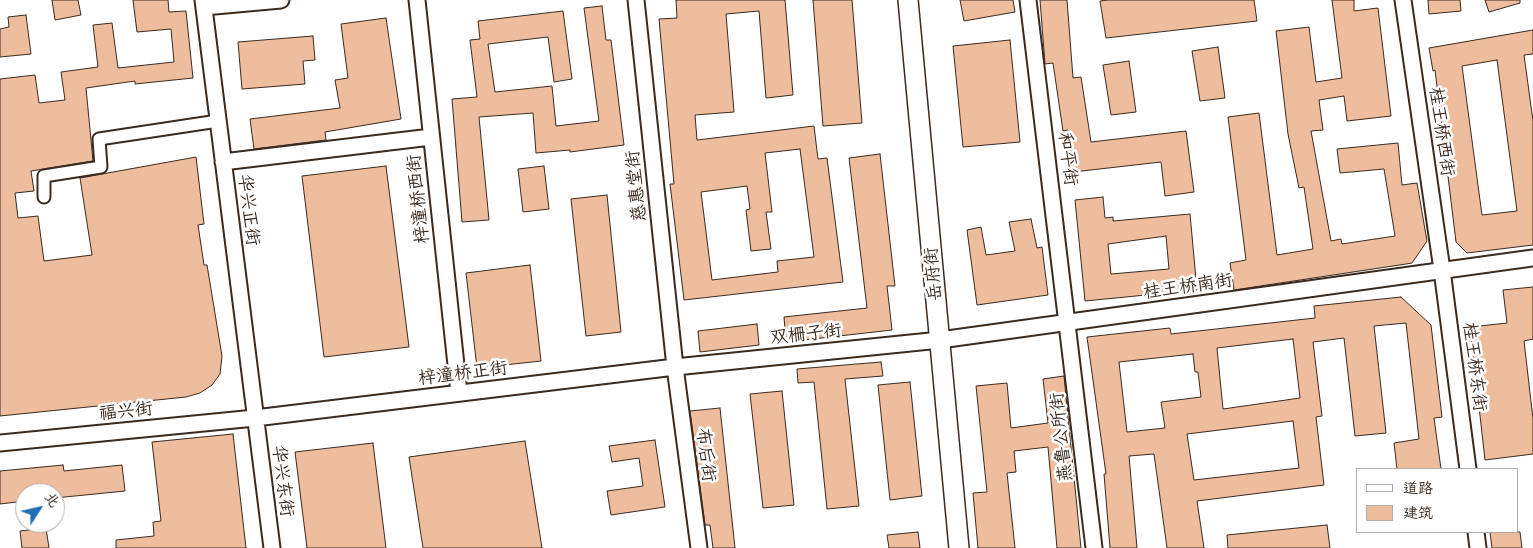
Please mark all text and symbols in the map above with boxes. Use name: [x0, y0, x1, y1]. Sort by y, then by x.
street label: 桂王桥西街: [1424, 86, 1458, 178]
street label: 和平街: [1053, 131, 1081, 187]
street label: 慈惠堂街: [622, 149, 652, 223]
street label: 梓潼桥西街: [404, 153, 434, 245]
street label: 华兴正街: [233, 173, 263, 247]
street label: 岳府街: [921, 246, 947, 302]
street label: 桂王桥南街: [1142, 270, 1234, 304]
street label: 双栅子街: [769, 320, 843, 350]
street label: 桂王桥东街: [1458, 321, 1490, 413]
street label: 梓潼桥正街: [417, 358, 509, 390]
street label: 燕鲁公所街: [1047, 391, 1077, 483]
street label: 福兴街: [98, 398, 154, 426]
street label: 布后街: [691, 427, 719, 483]
street label: 华兴东街: [267, 444, 297, 518]
legend: [1356, 468, 1518, 533]
text: 道路: [1403, 475, 1433, 501]
north arrow: [15, 483, 65, 533]
text: 北: [38, 487, 66, 513]
text: 建筑: [1403, 500, 1433, 526]

